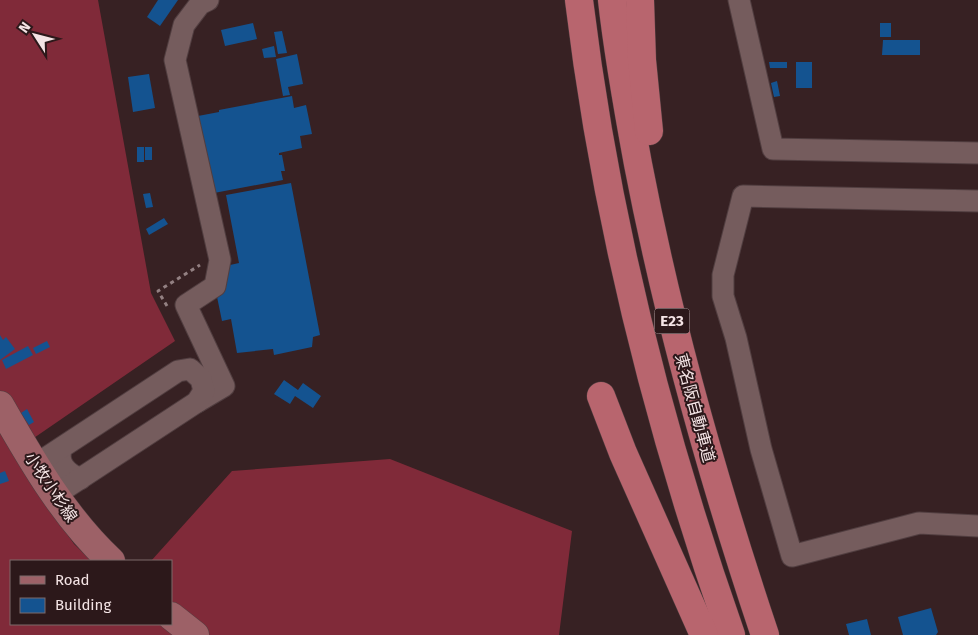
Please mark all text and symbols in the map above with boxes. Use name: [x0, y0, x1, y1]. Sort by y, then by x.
north arrow: [10, 10, 60, 60]
text: N: [15, 19, 34, 36]
road number: E23: [654, 308, 690, 334]
street label: 東名阪自動車道: [671, 351, 719, 465]
street label: 小牧小杉線: [21, 449, 81, 525]
legend: [10, 560, 172, 625]
text: Road: [55, 571, 90, 589]
text: Building: [55, 596, 111, 614]

